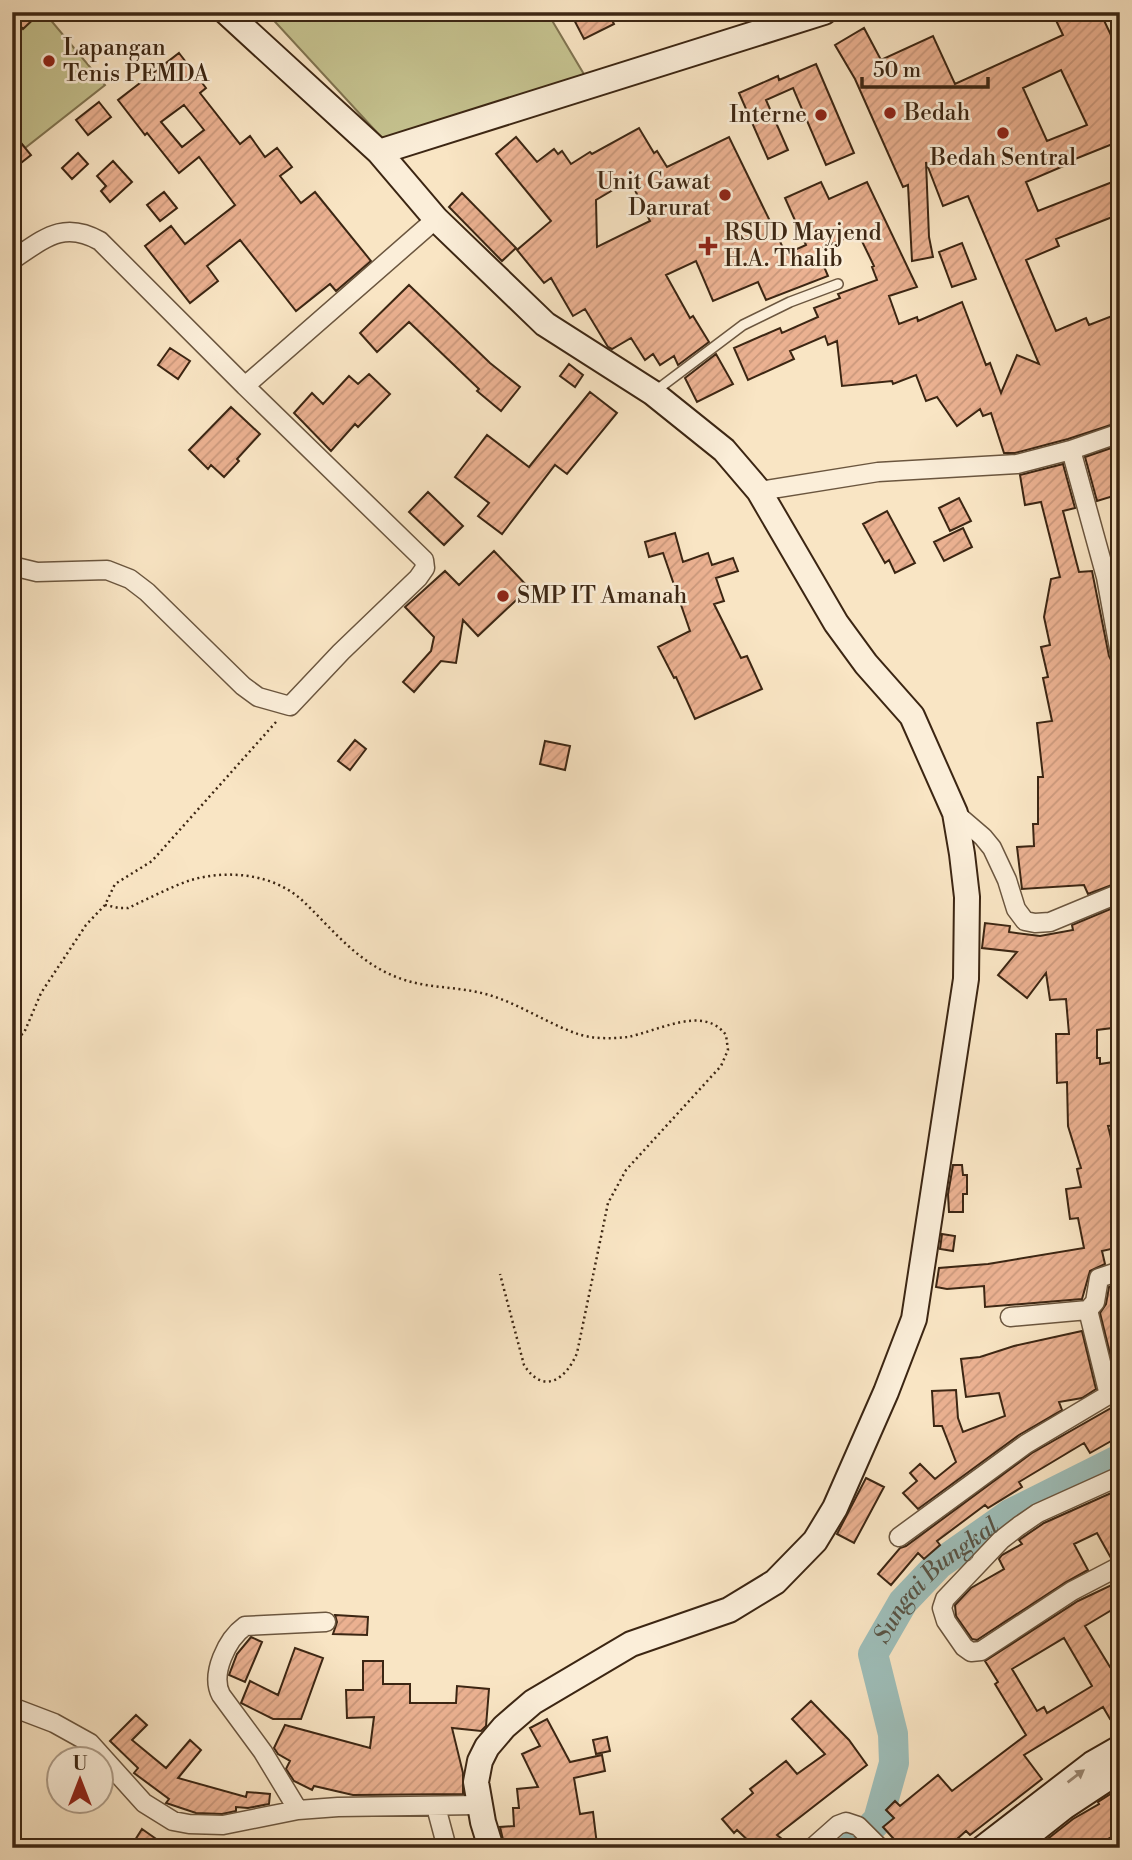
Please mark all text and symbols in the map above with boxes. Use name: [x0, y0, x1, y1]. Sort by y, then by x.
place label: Lapangan Tenis PEMDA: [63, 34, 210, 88]
scale bar: [862, 46, 988, 90]
marker: Lapangan Tenis PEMDA: [41, 53, 57, 69]
text: 50 m: [873, 58, 921, 84]
place label: Bedah: [903, 99, 970, 127]
place label: Interne: [729, 101, 807, 129]
marker: Bedah: [882, 105, 898, 121]
marker: Interne: [813, 107, 829, 123]
marker: Bedah Sentral: [995, 125, 1011, 141]
place label: Bedah Sentral: [929, 144, 1076, 172]
place label: Unit Gawat Darurat: [596, 168, 711, 222]
marker: Unit Gawat Darurat: [717, 187, 733, 203]
place label: RSUD Mayjend H.A. Thalib: [724, 219, 882, 273]
marker: RSUD Mayjend H.A. Thalib: [698, 236, 718, 256]
place label: SMP IT Amanah: [517, 582, 688, 610]
marker: SMP IT Amanah: [495, 588, 511, 604]
water label: Sungai Bungkal: [867, 1511, 1005, 1649]
north arrow: [46, 1744, 116, 1814]
text: U: [73, 1752, 88, 1776]
one-way arrow: [1067, 1769, 1085, 1784]

